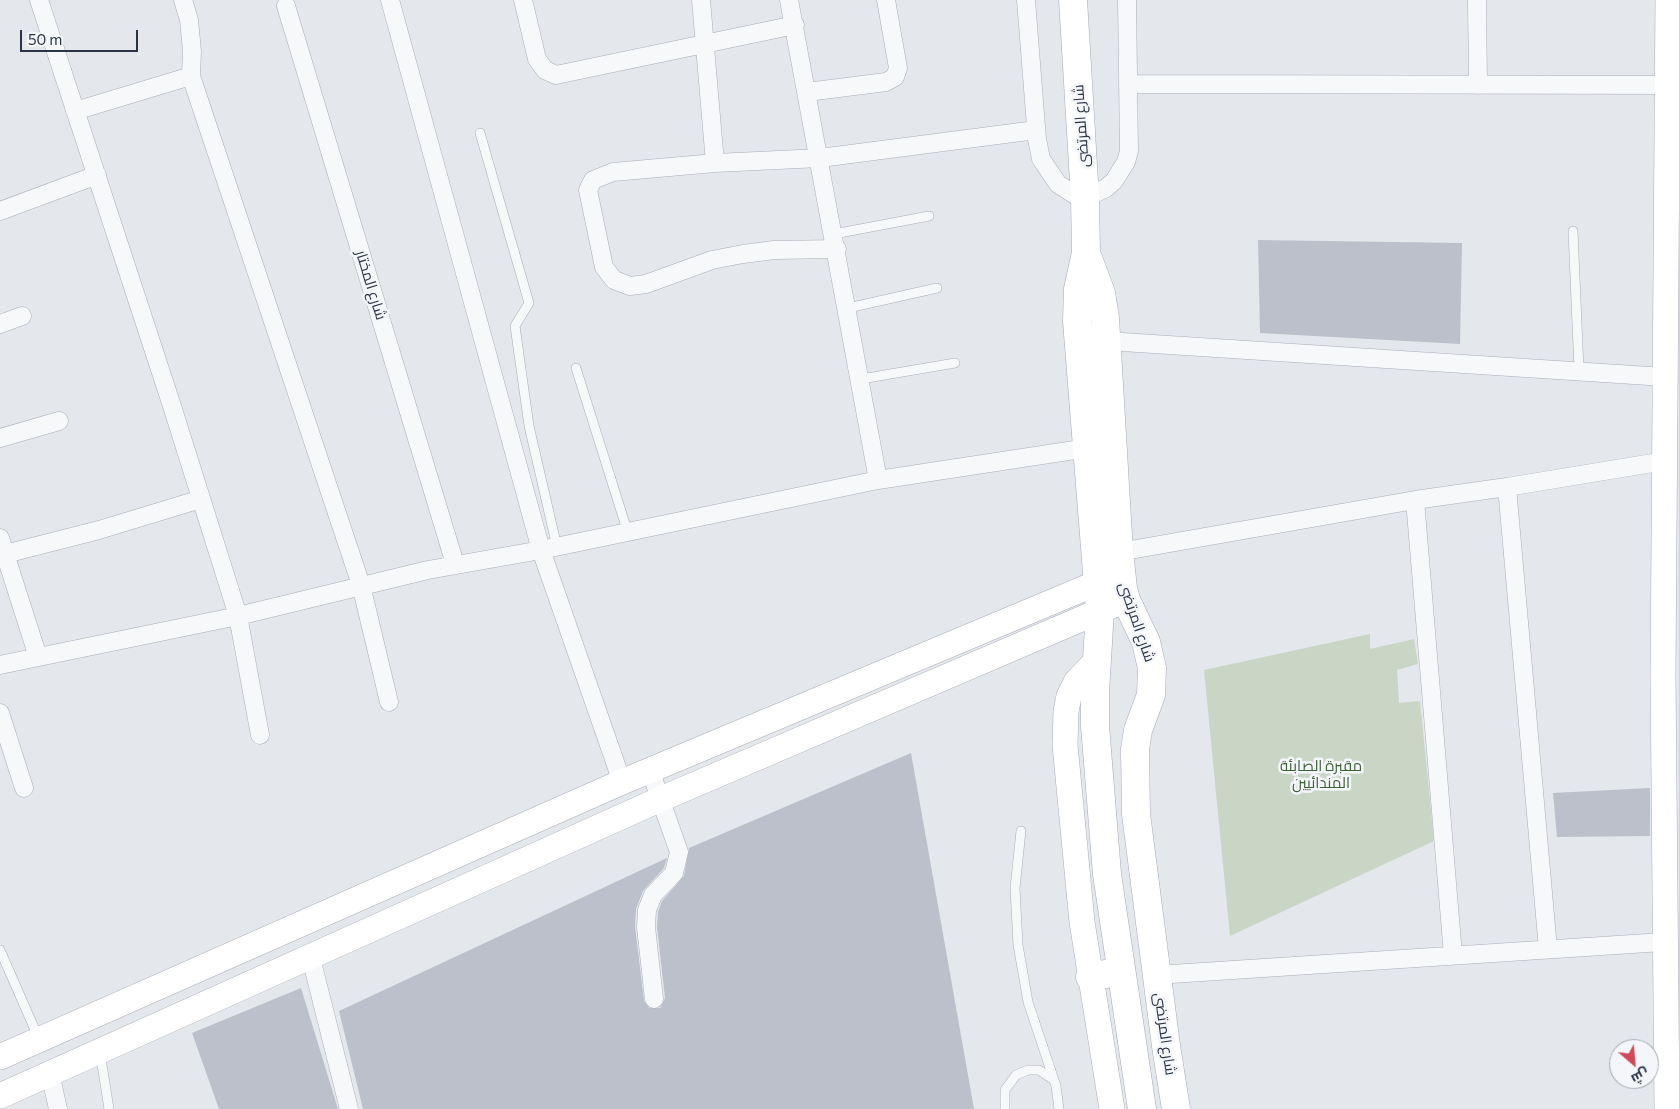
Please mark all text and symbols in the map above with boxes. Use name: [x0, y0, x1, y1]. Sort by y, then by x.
scale bar: [22, 20, 140, 52]
text: 50 m: [28, 30, 62, 48]
street label: شارع المرتضى: [1069, 84, 1093, 168]
street label: شارع المختار: [352, 248, 390, 322]
street label: شارع المرتضى: [1115, 580, 1159, 664]
park label: مقبرة الصابئة المندائيين: [1280, 757, 1362, 792]
street label: شارع المرتضى: [1150, 992, 1180, 1076]
north arrow: [1609, 1039, 1659, 1089]
text: ش: [1629, 1065, 1652, 1089]

